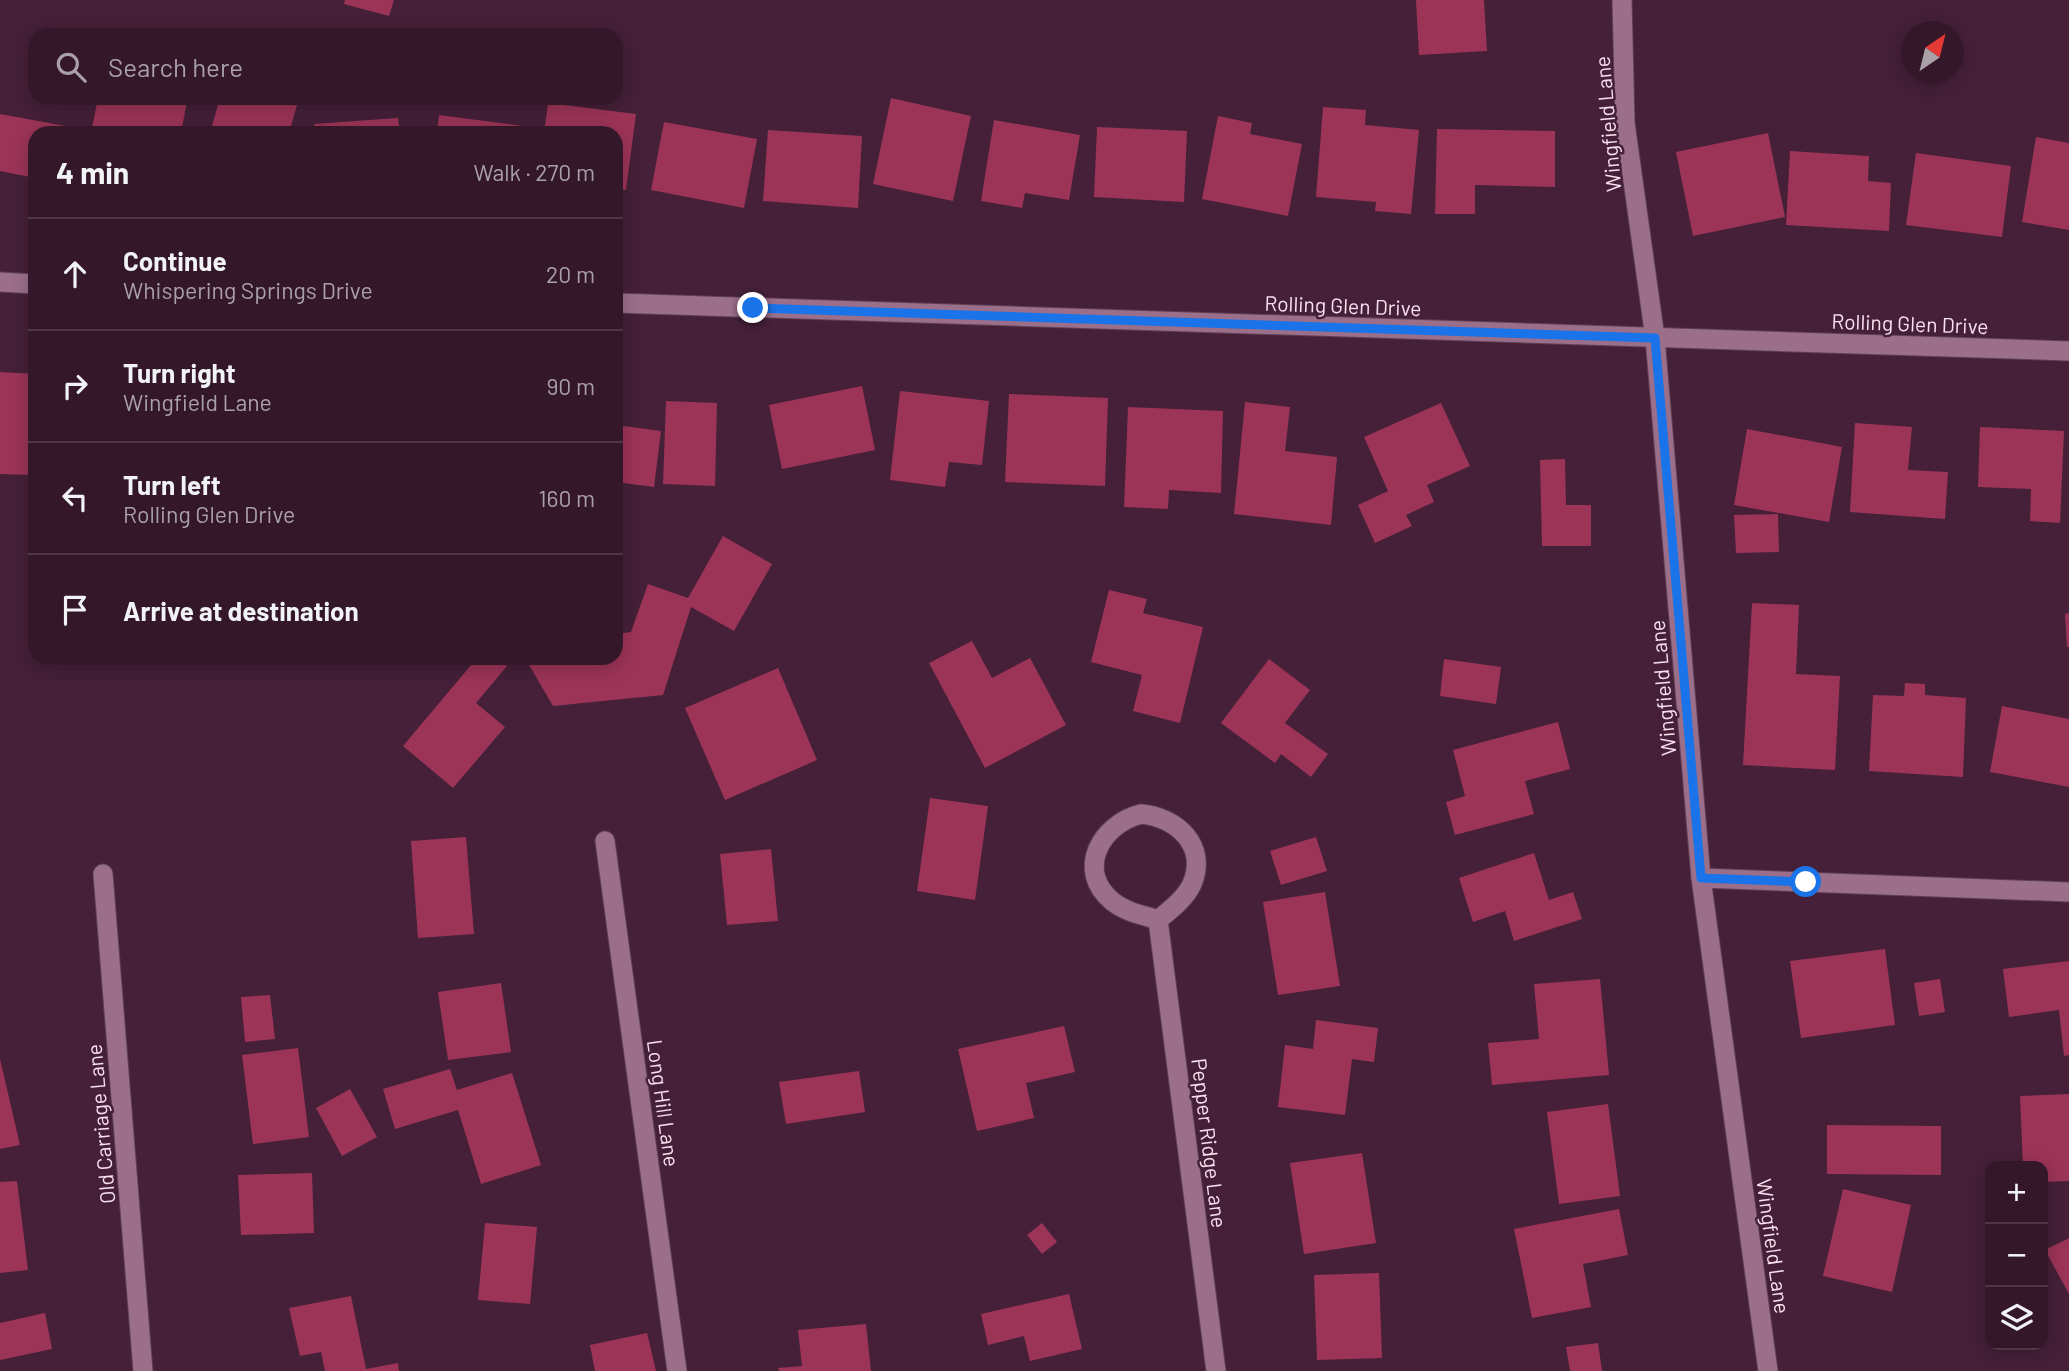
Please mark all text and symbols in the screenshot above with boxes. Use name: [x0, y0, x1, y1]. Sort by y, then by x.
north arrow: [1901, 21, 1964, 84]
search box: [28, 28, 623, 105]
icon: search: [52, 48, 90, 86]
text: Search here: [108, 51, 243, 82]
street label: Wingfield Lane: [1589, 55, 1625, 193]
text: 4 min: [56, 154, 129, 190]
text: Walk · 270 m: [473, 158, 595, 186]
text: Continue: [123, 245, 227, 276]
icon: ahead: [56, 255, 94, 293]
text: 20 m: [546, 260, 595, 288]
text: Whispering Springs Drive: [123, 276, 373, 304]
street label: Rolling Glen Drive: [1264, 290, 1422, 320]
route end: [737, 292, 768, 323]
street label: Rolling Glen Drive: [1831, 308, 1989, 338]
text: Turn right: [123, 357, 236, 388]
icon: right: [56, 367, 94, 405]
text: 90 m: [546, 372, 595, 400]
text: Wingfield Lane: [123, 388, 272, 416]
text: Turn left: [123, 469, 221, 500]
icon: left: [56, 479, 94, 517]
text: 160 m: [538, 484, 595, 512]
text: Rolling Glen Drive: [123, 500, 295, 528]
icon: arrive: [56, 591, 94, 629]
text: Arrive at destination: [123, 595, 359, 626]
street label: Wingfield Lane: [1644, 619, 1680, 757]
route start: [1790, 866, 1821, 897]
street label: Long Hill Lane: [643, 1038, 685, 1168]
street label: Old Carriage Lane: [81, 1043, 119, 1205]
street label: Pepper Ridge Lane: [1187, 1057, 1233, 1229]
map controls: [1985, 1161, 2048, 1350]
button: +: [1985, 1161, 2048, 1224]
street label: Wingfield Lane: [1752, 1177, 1796, 1315]
button: −: [1985, 1224, 2048, 1287]
button: layers: [1985, 1287, 2048, 1350]

